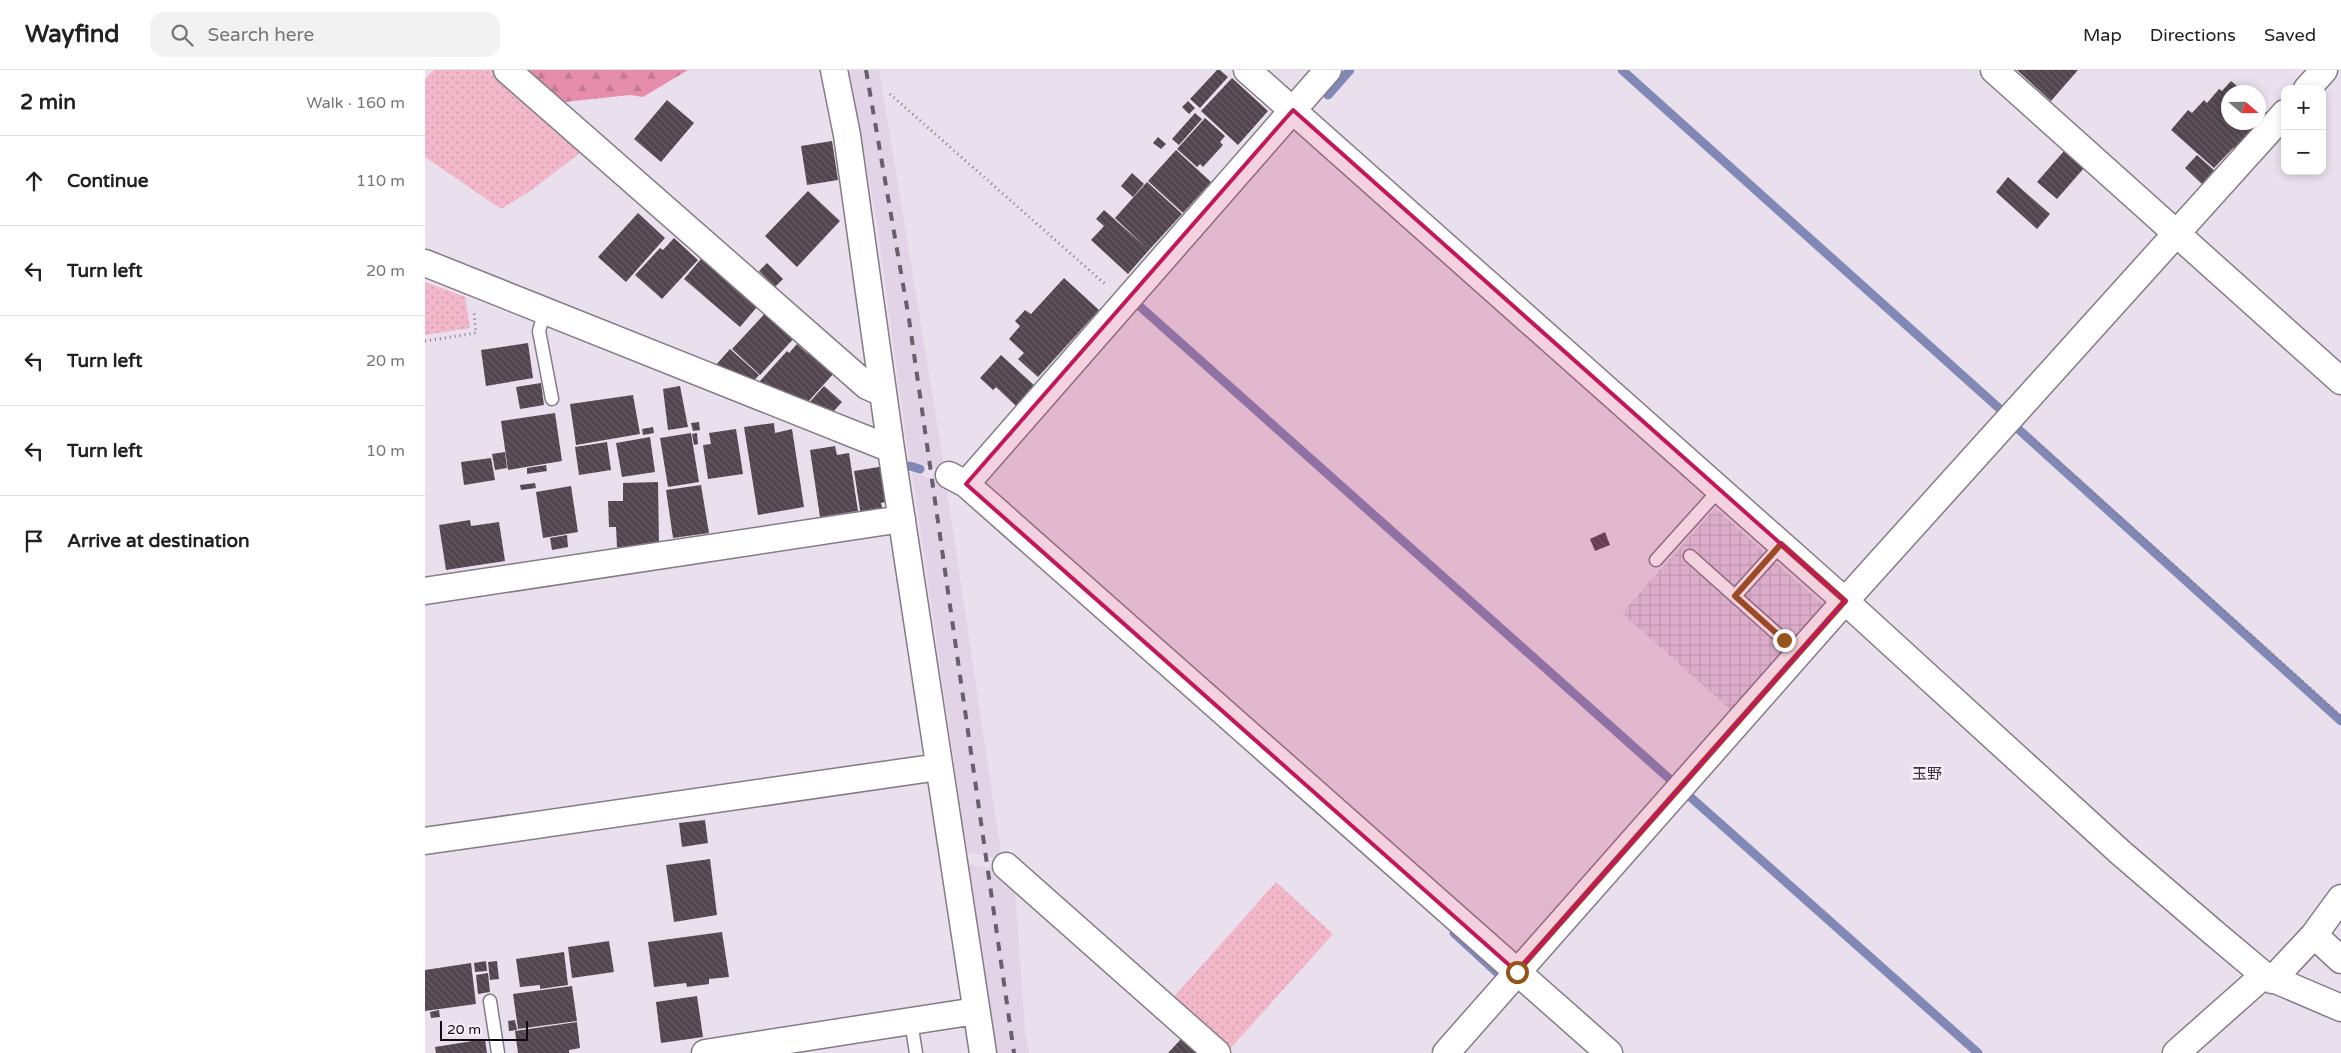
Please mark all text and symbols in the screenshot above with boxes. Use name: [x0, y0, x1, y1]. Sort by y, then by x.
search box: [150, 12, 500, 57]
text: Wayfind: [25, 20, 120, 49]
icon: search: [168, 21, 196, 49]
text: Search here: [208, 24, 314, 46]
text: Map: [2083, 24, 2122, 46]
text: Directions: [2150, 24, 2236, 46]
text: Saved: [2264, 24, 2316, 46]
north arrow: [2221, 85, 2266, 130]
map controls: [2281, 85, 2326, 175]
button: +: [2281, 85, 2326, 130]
text: 2 min: [20, 90, 76, 115]
text: Walk · 160 m: [306, 93, 405, 113]
button: −: [2281, 130, 2326, 175]
icon: ahead: [20, 167, 48, 195]
text: Continue: [67, 170, 149, 192]
text: 110 m: [356, 171, 405, 191]
icon: left: [20, 257, 48, 285]
text: Turn left: [67, 260, 143, 282]
text: 20 m: [366, 261, 405, 281]
icon: left: [20, 347, 48, 375]
text: Turn left: [67, 350, 143, 372]
text: 20 m: [366, 351, 405, 371]
icon: left: [20, 437, 48, 465]
text: Turn left: [67, 440, 143, 462]
text: 10 m: [366, 441, 405, 461]
icon: arrive: [20, 527, 48, 555]
text: Arrive at destination: [67, 530, 250, 552]
route end: [1773, 629, 1796, 652]
district label: 玉野: [1912, 765, 1942, 783]
route start: [1506, 961, 1529, 984]
scale bar: [440, 1018, 527, 1041]
text: 20 m: [447, 1021, 481, 1038]

